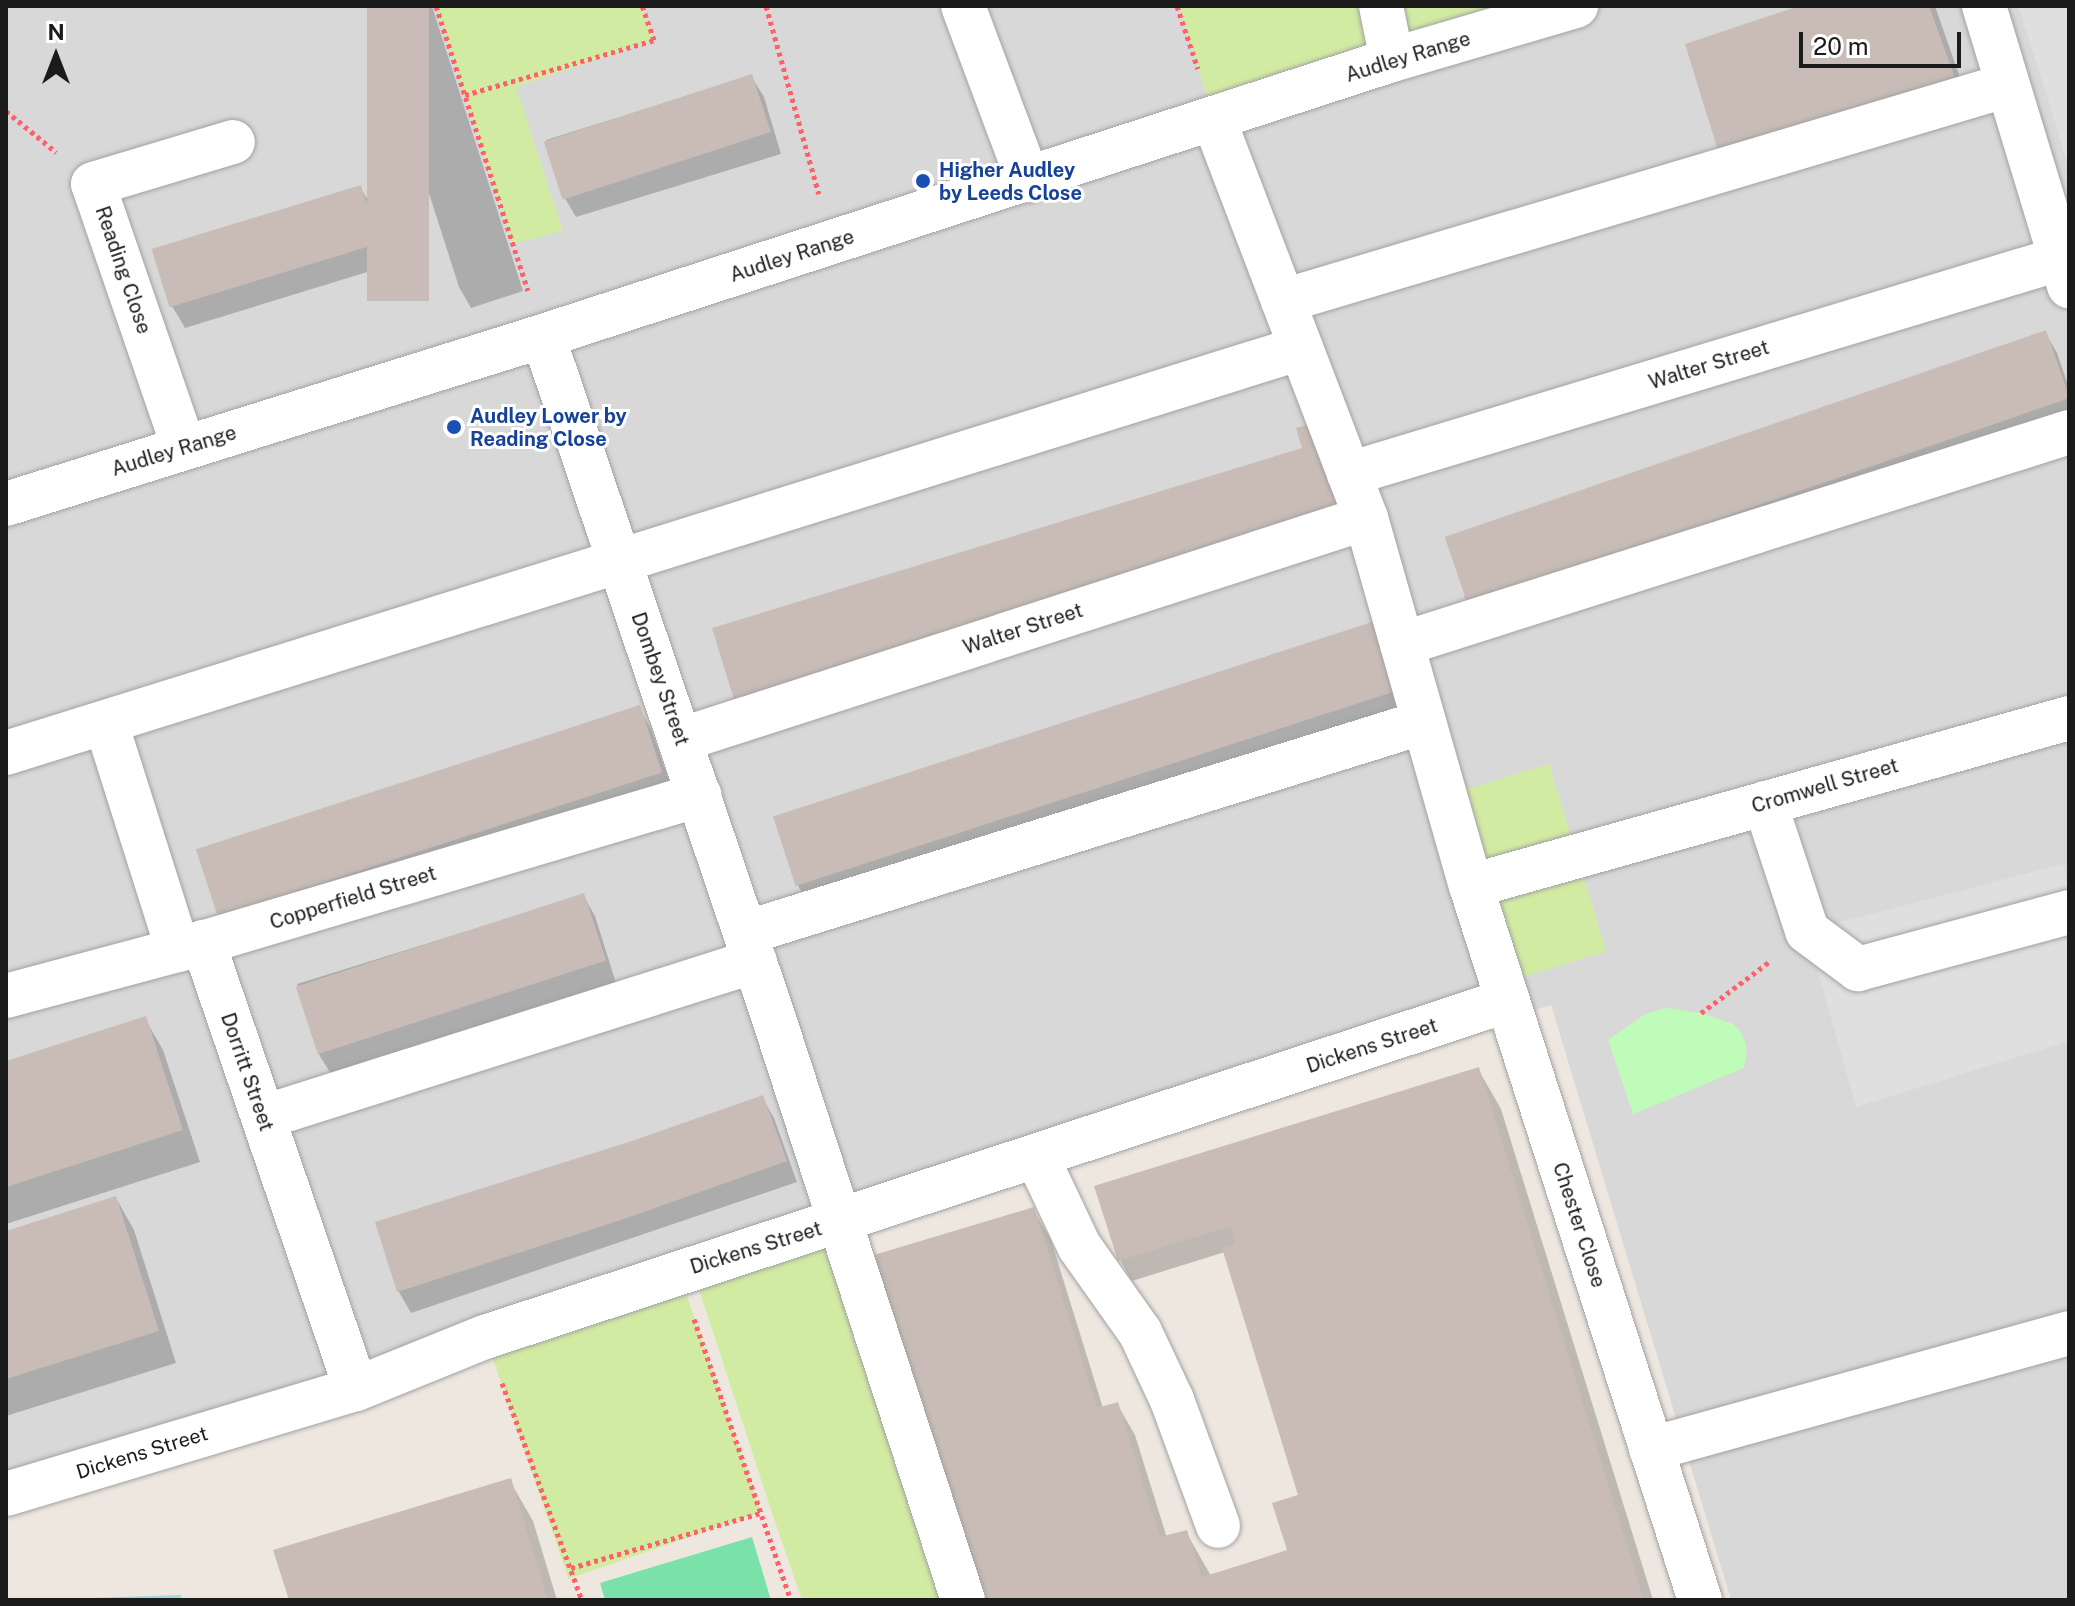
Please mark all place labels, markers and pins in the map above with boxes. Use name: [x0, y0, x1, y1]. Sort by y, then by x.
place label: Higher Audley by Leeds Close: [939, 158, 1082, 205]
marker: Higher Audley by Leeds Close: [914, 172, 932, 190]
place label: Audley Lower by Reading Close: [470, 404, 627, 451]
marker: Audley Lower by Reading Close: [445, 418, 463, 436]

